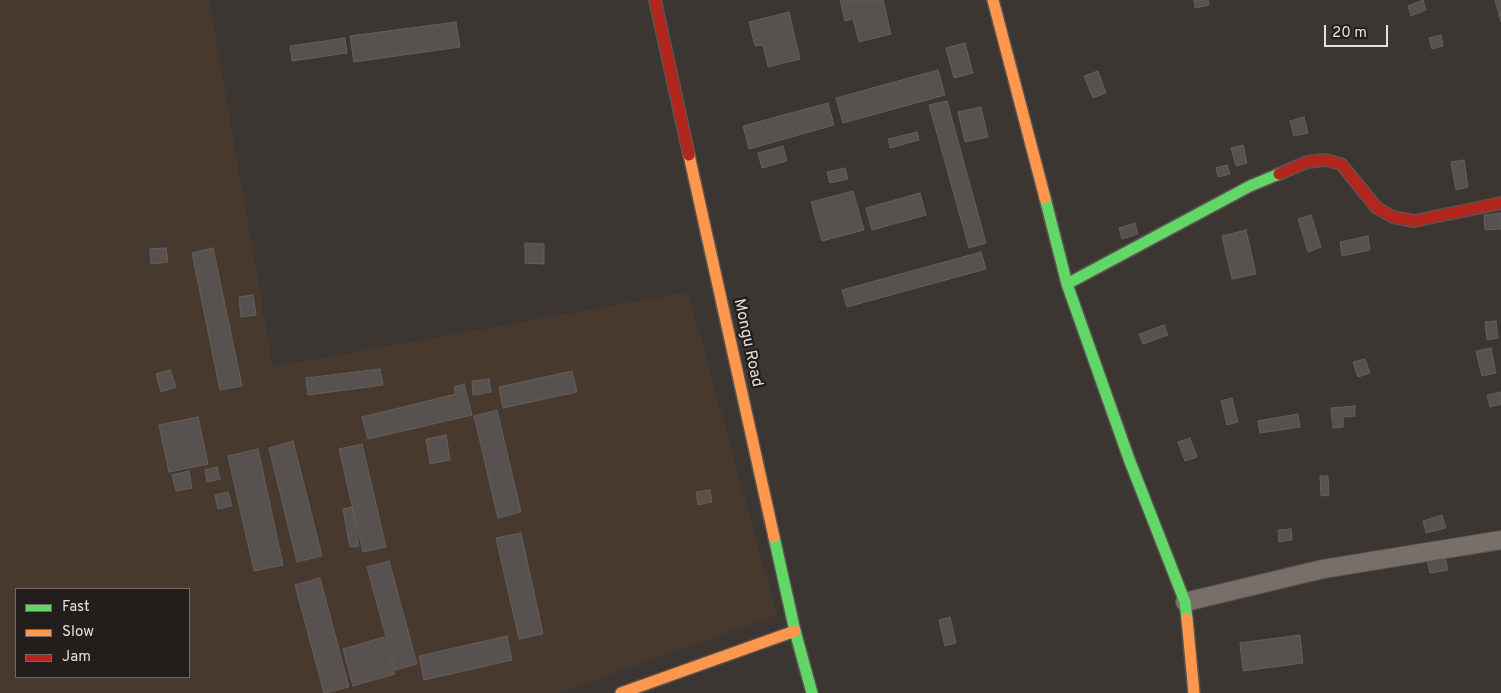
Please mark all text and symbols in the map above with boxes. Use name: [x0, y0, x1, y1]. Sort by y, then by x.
scale bar: [1326, 15, 1390, 47]
text: 20 m: [1332, 24, 1367, 43]
street label: Mongu Road: [728, 297, 766, 389]
legend: [15, 588, 190, 678]
text: Fast: [62, 598, 90, 617]
text: Slow: [62, 623, 94, 642]
text: Jam: [62, 648, 91, 667]

